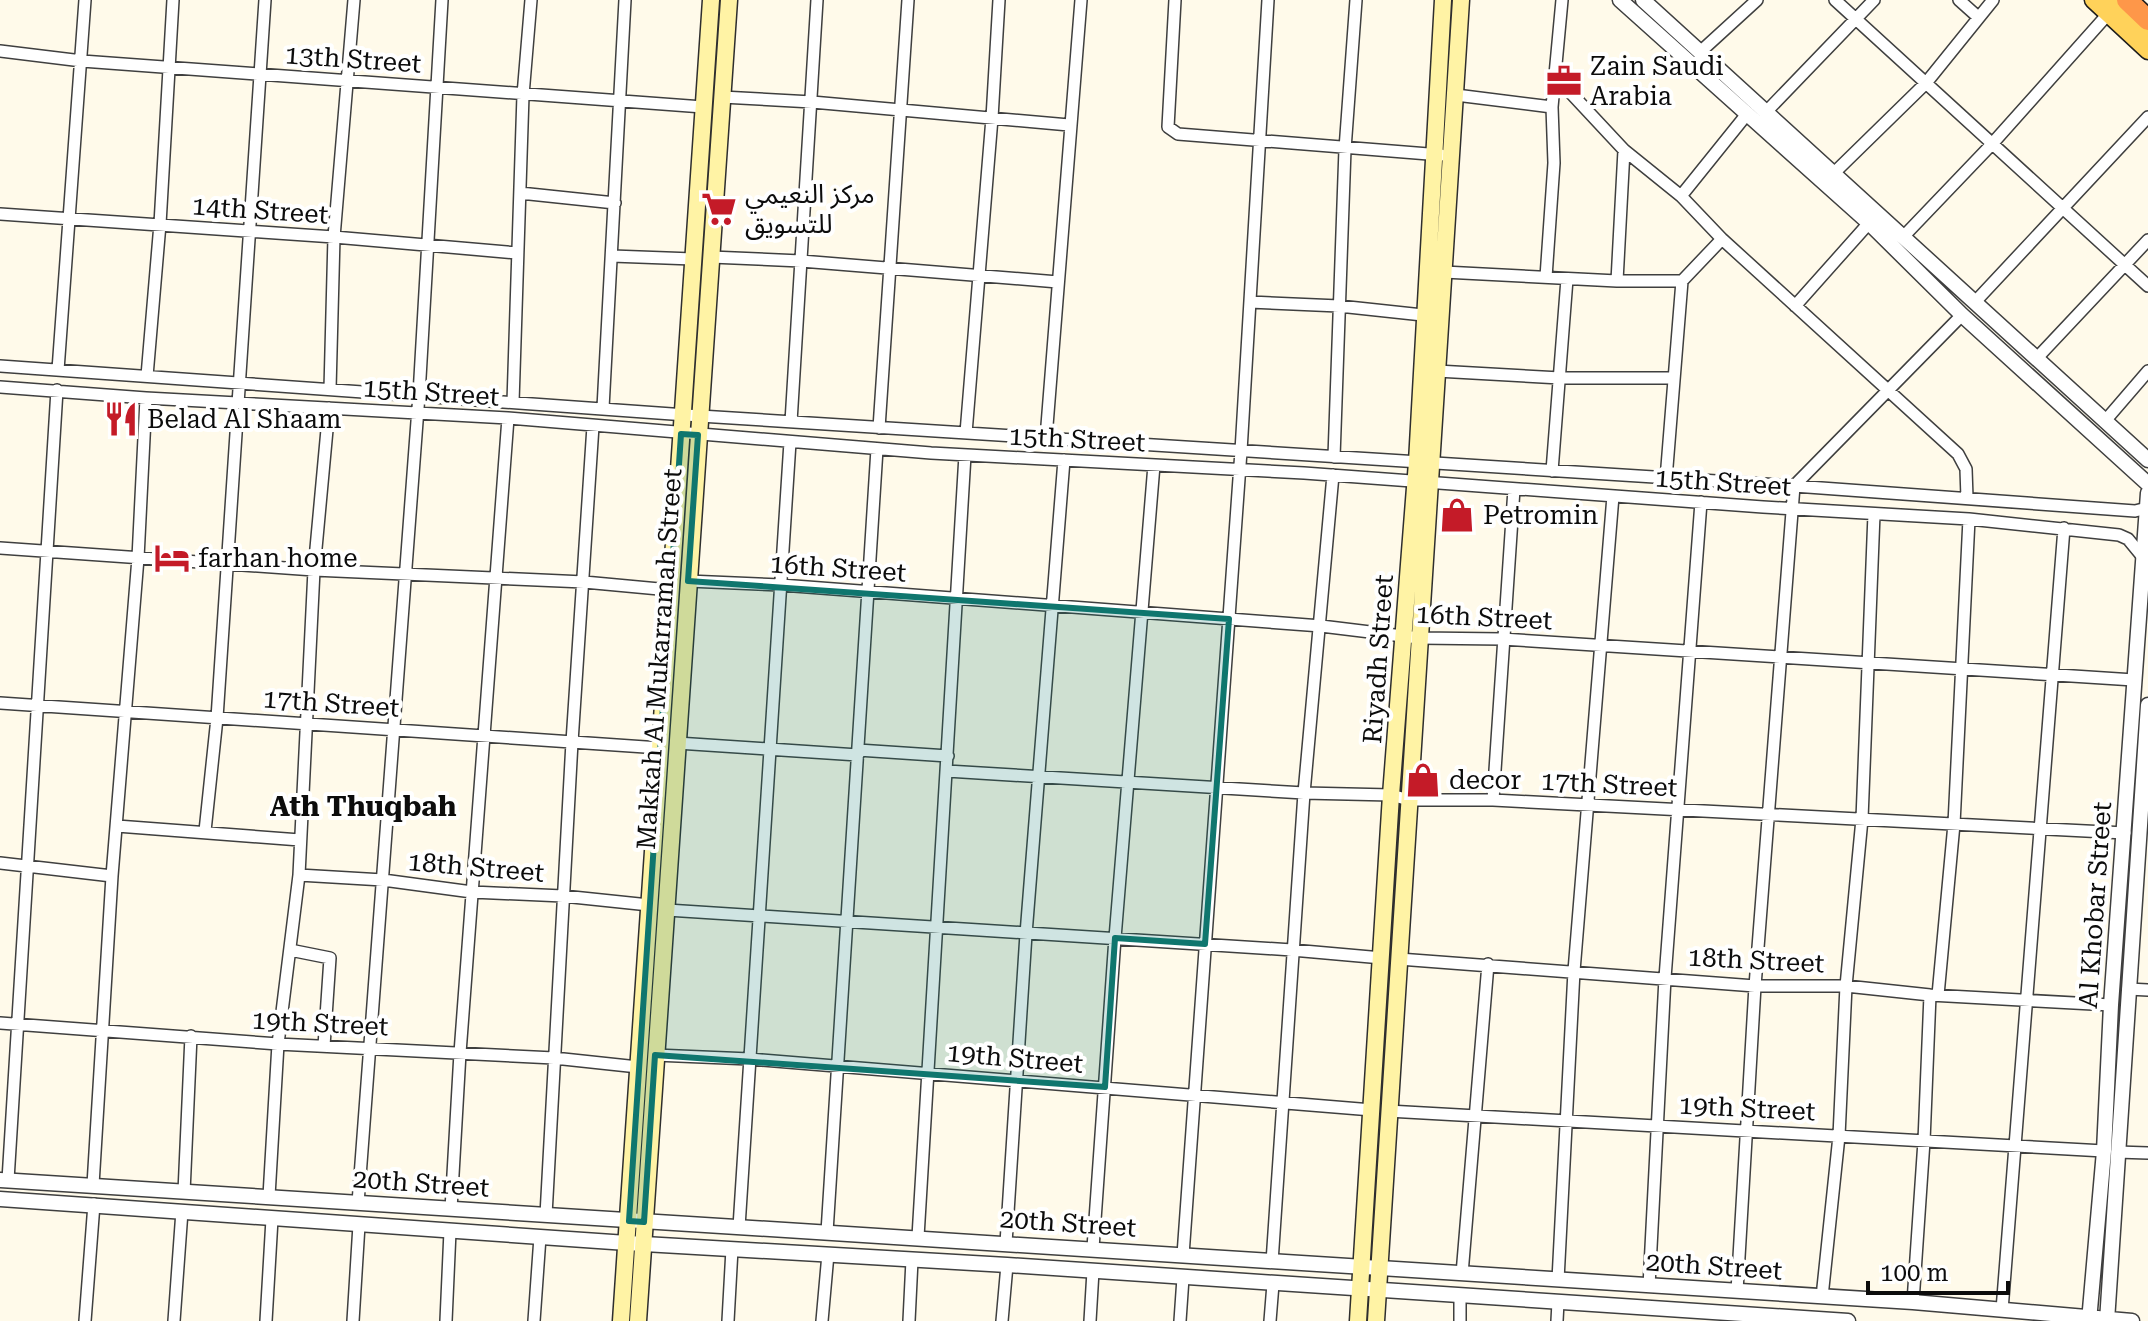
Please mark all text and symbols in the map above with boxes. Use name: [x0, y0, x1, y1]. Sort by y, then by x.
street label: 13th Street: [284, 39, 423, 79]
place label: Zain Saudi Arabia: [1590, 51, 1724, 111]
office icon: Zain Saudi Arabia: [1545, 62, 1583, 100]
place label: مركز النعيمي للتسويق: [745, 179, 875, 240]
street label: 14th Street: [191, 190, 330, 230]
supermarket icon: مركز النعيمي للتسويق: [700, 190, 738, 228]
street label: 15th Street: [362, 372, 501, 412]
restaurant icon: Belad Al Shaam: [102, 400, 140, 438]
place label: Belad Al Shaam: [147, 404, 342, 434]
street label: 15th Street: [1008, 420, 1146, 458]
street label: 15th Street: [1654, 462, 1793, 502]
street label: Makkah Al Mukarramah Street: [631, 467, 687, 851]
shop icon: Petromin: [1438, 496, 1476, 534]
place label: Petromin: [1483, 500, 1599, 530]
hotel icon: farhan home: [153, 539, 191, 577]
place label: farhan home: [198, 543, 358, 573]
street label: 16th Street: [769, 548, 908, 588]
street label: Riyadh Street: [1357, 573, 1399, 745]
street label: 16th Street: [1415, 598, 1553, 636]
street label: 17th Street: [262, 683, 401, 723]
shop icon: decor: [1404, 761, 1442, 799]
place label: decor: [1449, 765, 1522, 795]
street label: 17th Street: [1540, 765, 1678, 803]
district label: Ath Thuqbah: [270, 790, 457, 823]
street label: Al Khobar Street: [2073, 800, 2117, 1009]
street label: 18th Street: [407, 846, 546, 888]
street label: 18th Street: [1687, 941, 1825, 979]
street label: 19th Street: [251, 1004, 389, 1042]
street label: 19th Street: [946, 1037, 1085, 1079]
street label: 19th Street: [1678, 1089, 1816, 1127]
street label: 20th Street: [352, 1163, 491, 1203]
street label: 20th Street: [999, 1203, 1138, 1243]
scale bar: [1868, 1245, 2008, 1295]
street label: 20th Street: [1645, 1246, 1784, 1286]
text: 100 m: [1880, 1259, 1948, 1287]

